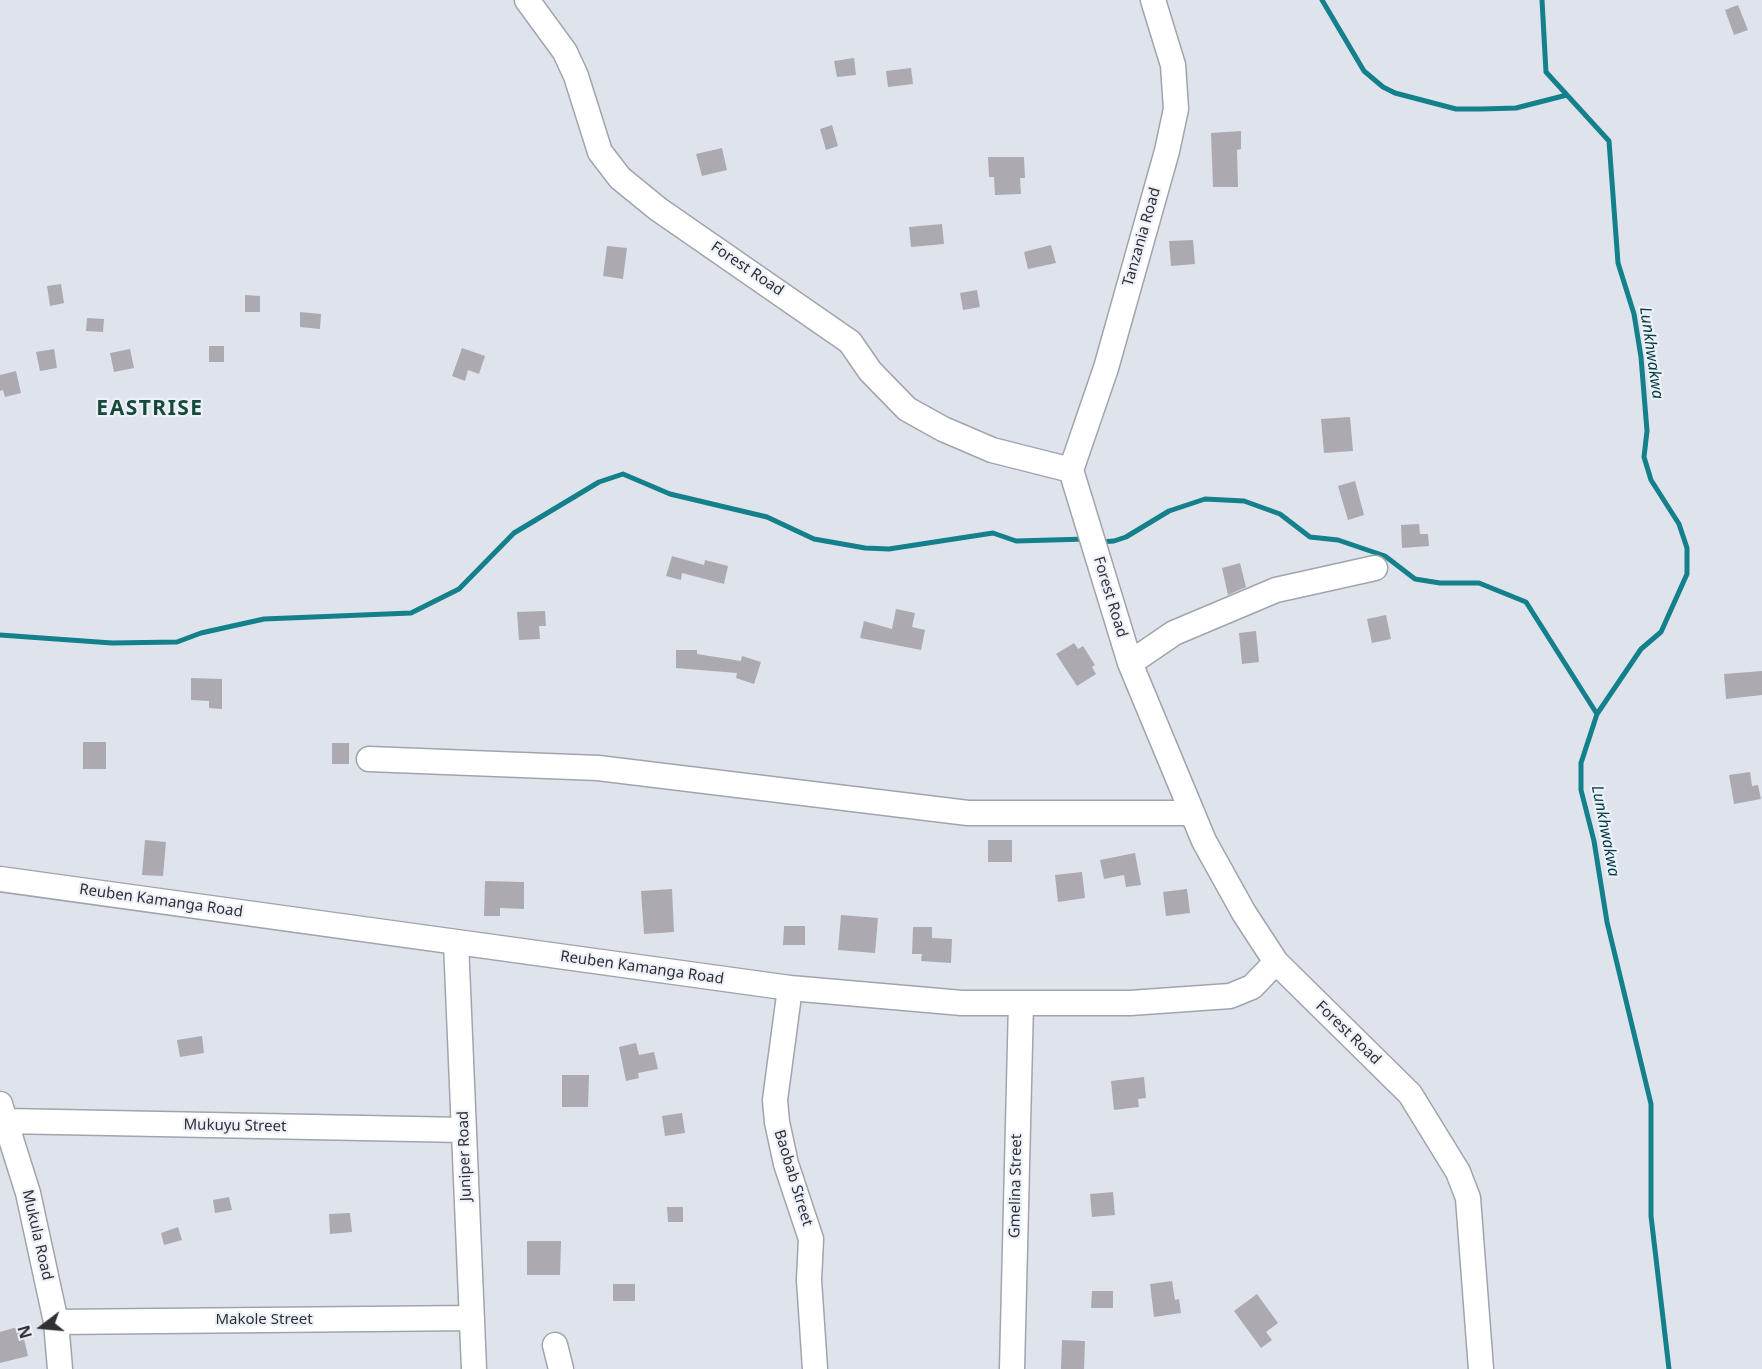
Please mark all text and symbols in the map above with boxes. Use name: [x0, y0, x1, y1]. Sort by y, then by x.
street label: Tanzania Road: [1119, 186, 1165, 288]
street label: Forest Road: [707, 238, 787, 300]
water label: Lunkhwakwa: [1635, 306, 1667, 400]
district label: EASTRISE: [96, 396, 204, 422]
street label: Forest Road: [1089, 554, 1131, 640]
water label: Lunkhwakwa: [1587, 784, 1623, 878]
street label: Reuben Kamanga Road: [78, 881, 244, 921]
street label: Reuben Kamanga Road: [559, 948, 725, 988]
street label: Forest Road: [1312, 997, 1384, 1069]
street label: Juniper Road: [454, 1111, 476, 1201]
street label: Mukuyu Street: [183, 1116, 287, 1136]
street label: Baobab Street: [770, 1128, 816, 1228]
street label: Gmelina Street: [1006, 1134, 1026, 1238]
street label: Mukula Road: [18, 1188, 56, 1282]
north arrow: [12, 1297, 72, 1357]
street label: Makole Street: [215, 1311, 313, 1329]
text: N: [12, 1323, 37, 1341]

